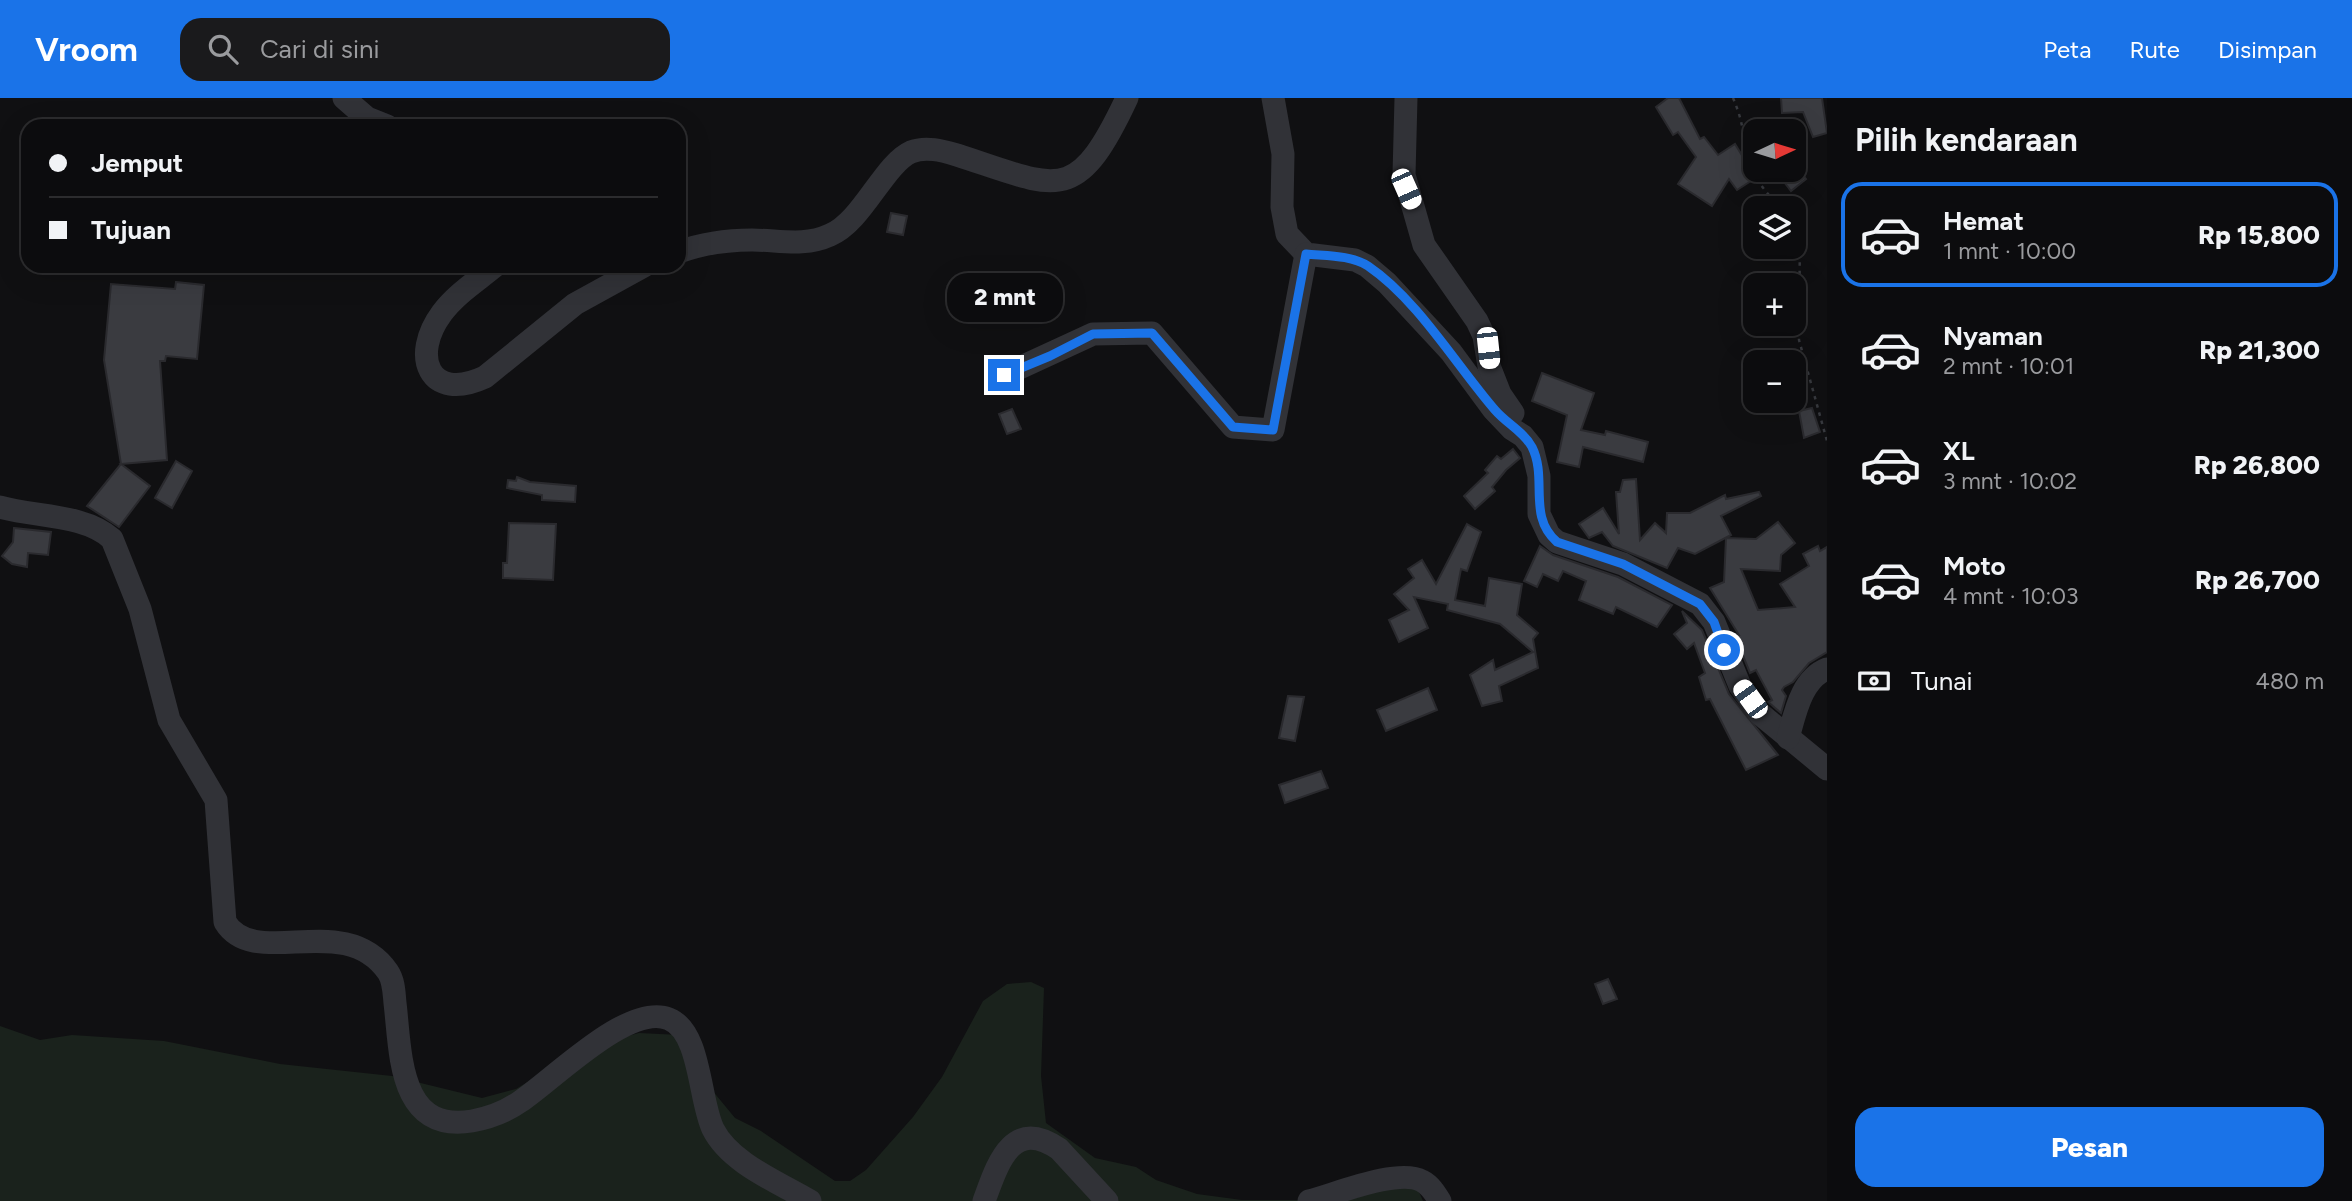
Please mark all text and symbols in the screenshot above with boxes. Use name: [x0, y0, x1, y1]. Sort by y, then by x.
search box: [180, 18, 670, 81]
text: Vroom: [35, 30, 138, 69]
icon: search: [204, 30, 242, 68]
text: Cari di sini: [260, 33, 380, 65]
text: Peta: [2043, 35, 2091, 64]
text: Rute: [2129, 35, 2180, 64]
text: Disimpan: [2218, 35, 2317, 64]
north arrow: [1743, 119, 1806, 182]
map controls: [1743, 119, 1806, 413]
text: Pilih kendaraan: [1855, 121, 2078, 159]
text: Jemput: [91, 147, 183, 179]
car: [1388, 166, 1425, 212]
button: layers: [1743, 196, 1806, 259]
icon: car: [1859, 203, 1922, 266]
text: Hemat: [1943, 205, 2024, 237]
text: Tujuan: [91, 214, 171, 246]
text: Rp 15,800: [2198, 219, 2320, 251]
text: 1 mnt · 10:00: [1943, 237, 2076, 265]
button: +: [1743, 273, 1806, 336]
callout: 2 mnt: [946, 274, 1062, 322]
text: 2 mnt: [974, 283, 1036, 311]
icon: car: [1859, 318, 1922, 381]
text: Nyaman: [1943, 320, 2043, 352]
car: [1476, 326, 1501, 370]
text: Rp 21,300: [2199, 334, 2320, 366]
button: −: [1743, 350, 1806, 413]
text: 2 mnt · 10:01: [1943, 352, 2074, 380]
route end: [988, 359, 1020, 391]
icon: car: [1859, 433, 1922, 496]
text: XL: [1943, 435, 1975, 467]
text: Rp 26,800: [2194, 449, 2320, 481]
text: 3 mnt · 10:02: [1943, 467, 2077, 495]
icon: car: [1859, 548, 1922, 611]
text: Moto: [1943, 550, 2006, 582]
text: Rp 26,700: [2195, 564, 2320, 596]
text: 4 mnt · 10:03: [1943, 582, 2079, 610]
route start: [1708, 634, 1740, 666]
icon: cash: [1855, 662, 1893, 700]
text: Tunai: [1911, 665, 1972, 697]
text: 480 m: [2256, 667, 2324, 695]
car: [1730, 676, 1771, 722]
button: Pesan: [1855, 1107, 2324, 1187]

